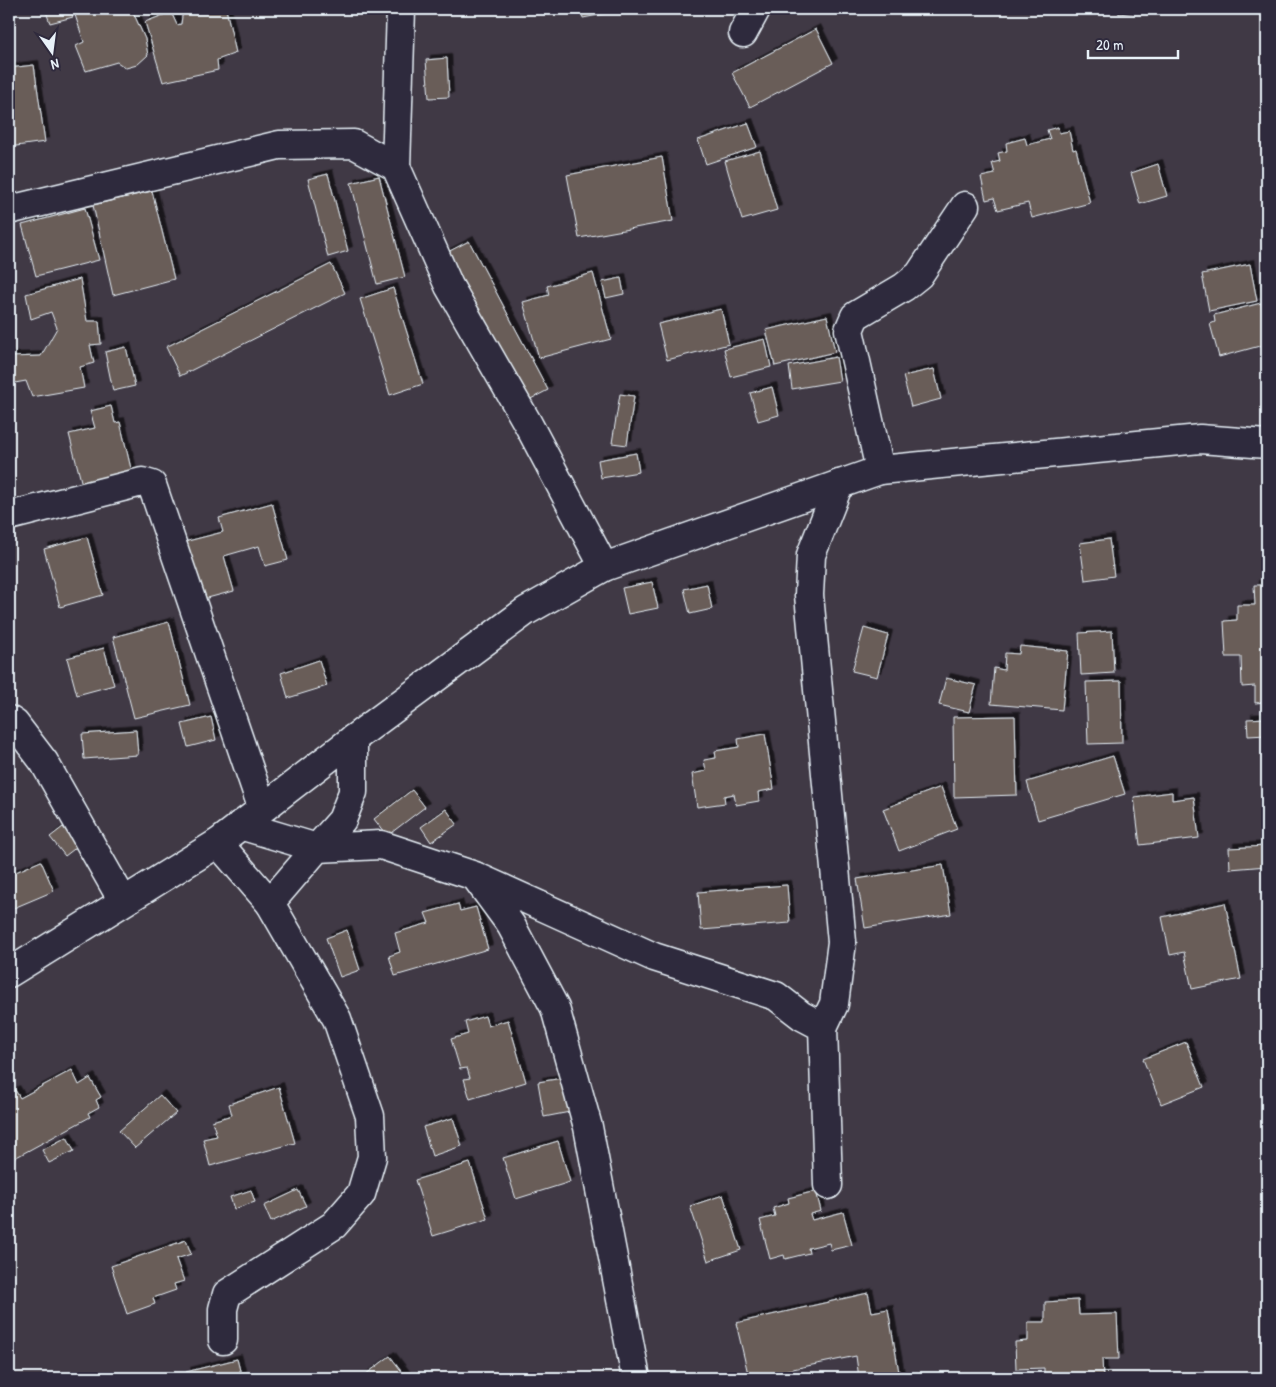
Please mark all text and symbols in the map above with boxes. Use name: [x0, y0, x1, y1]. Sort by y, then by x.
north arrow: [28, 28, 78, 78]
scale bar: [1088, 28, 1178, 60]
text: 20 m: [1096, 34, 1123, 55]
text: N: [49, 55, 61, 75]

